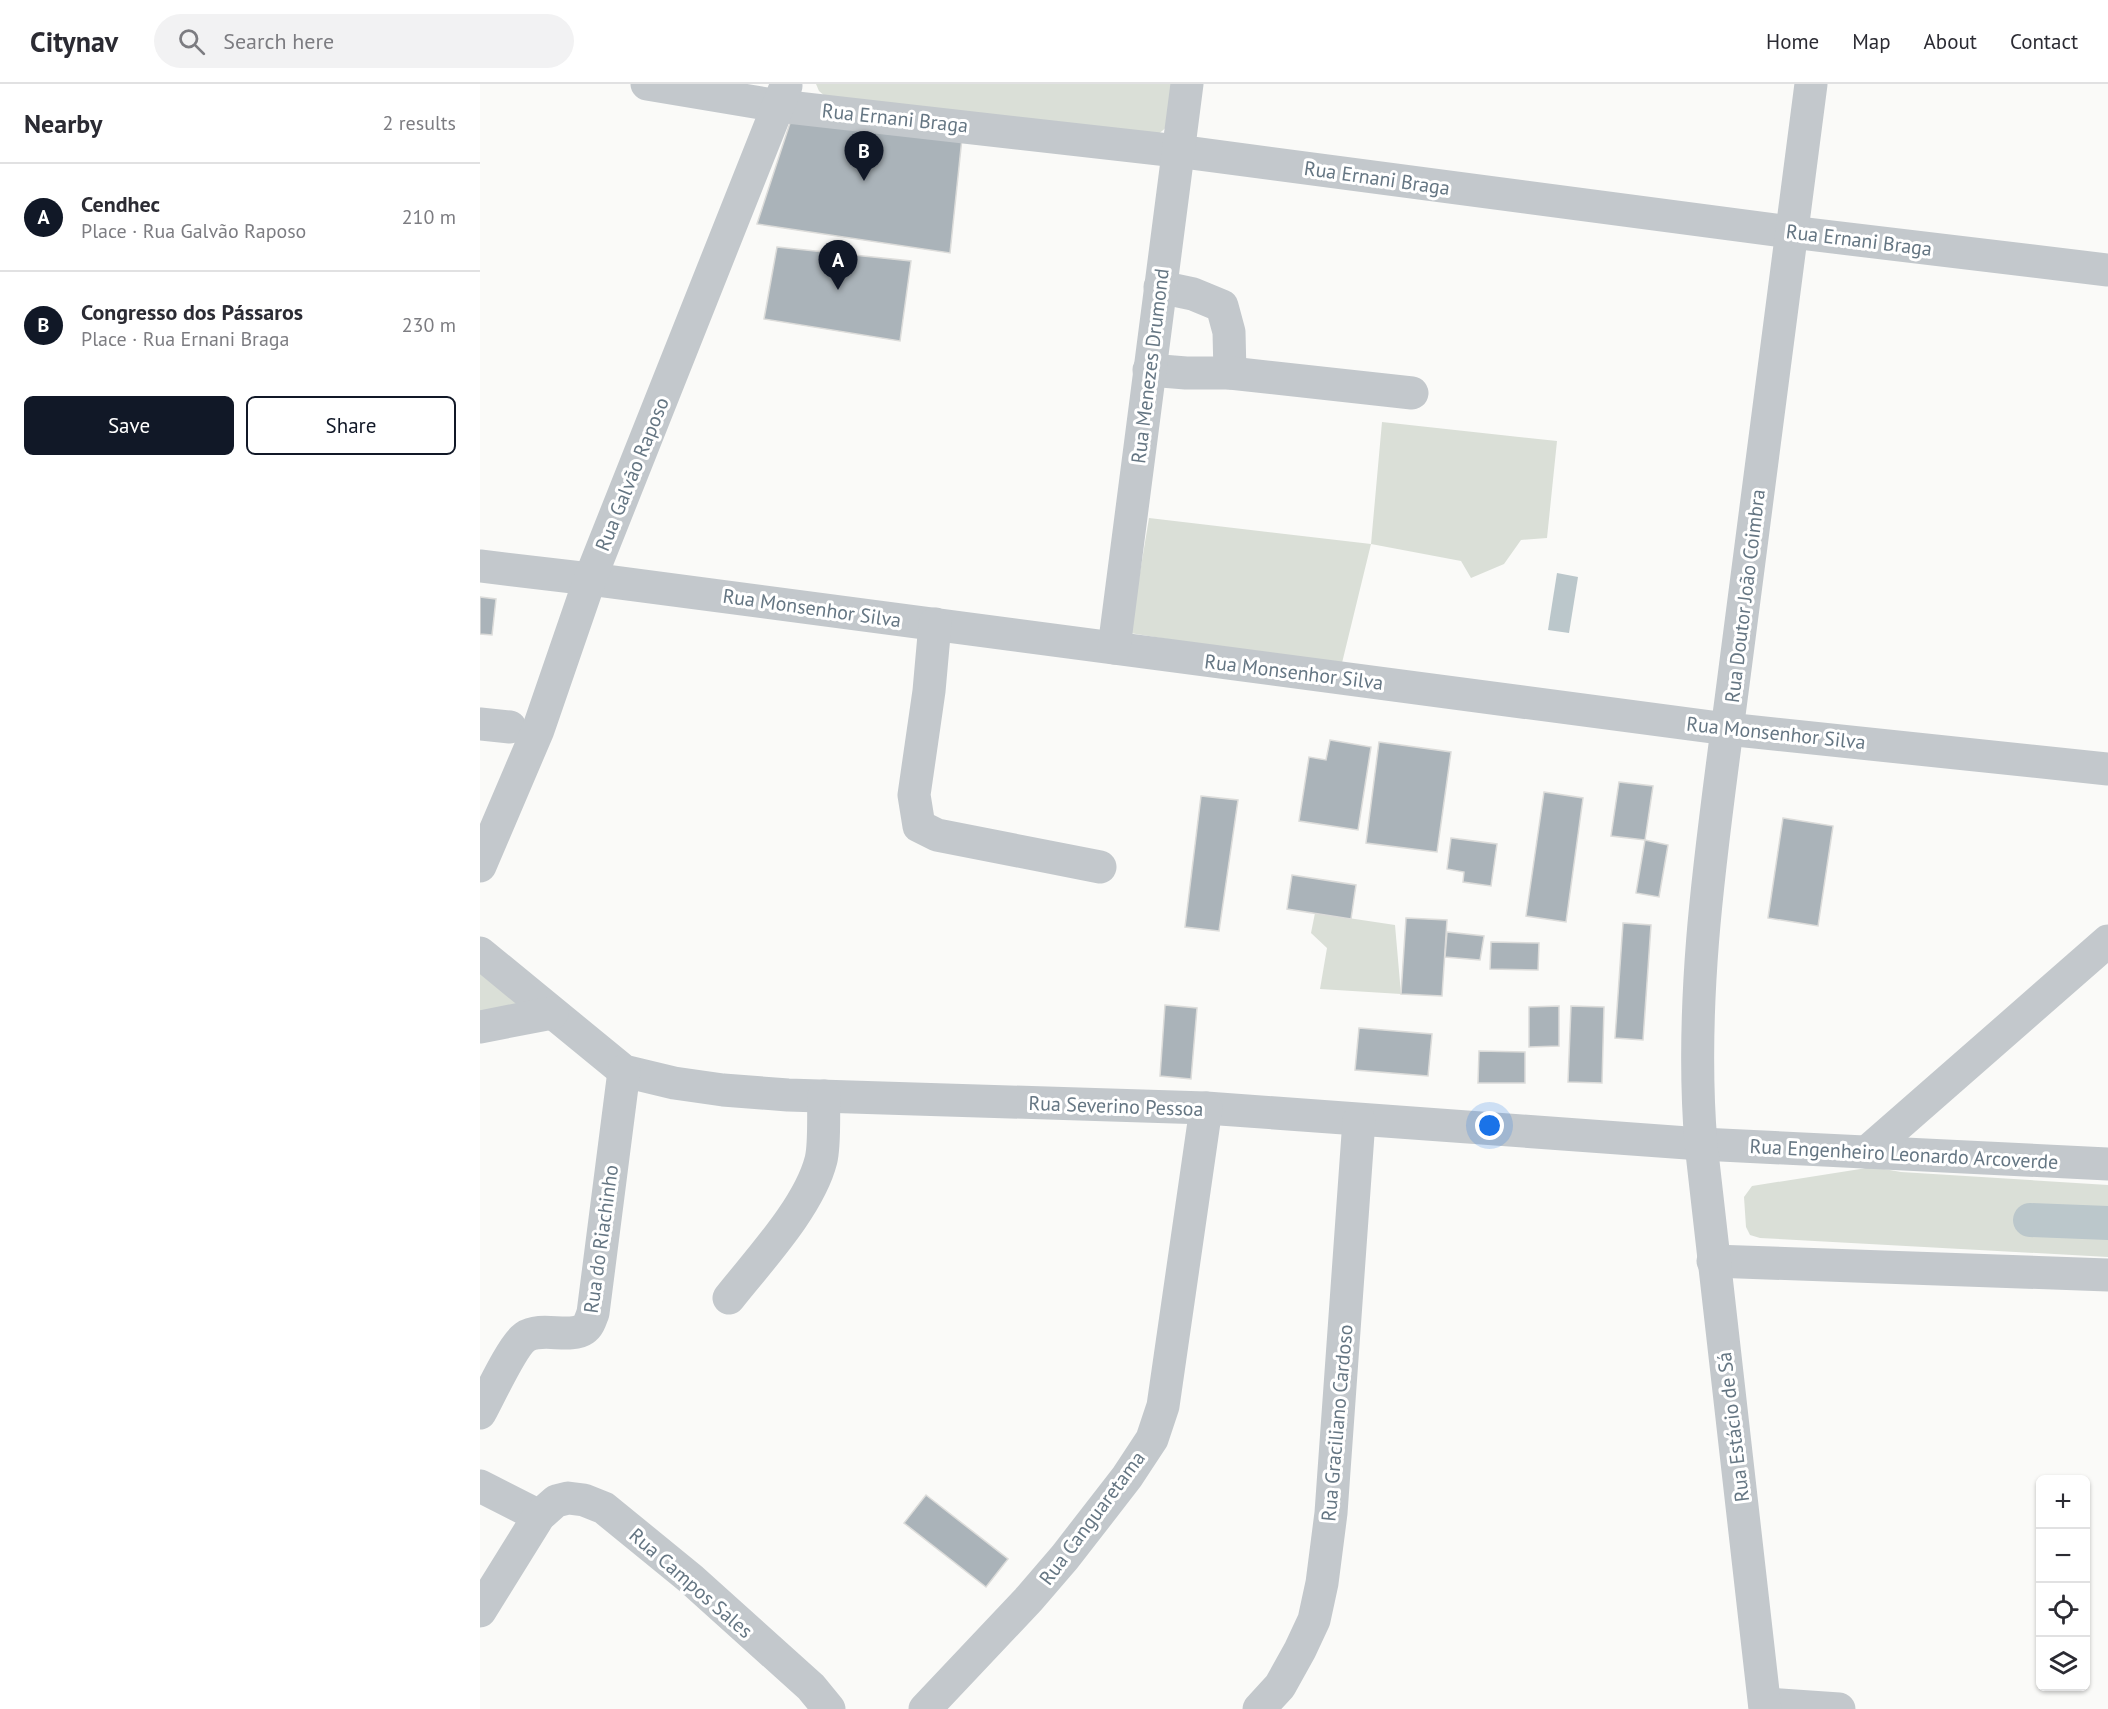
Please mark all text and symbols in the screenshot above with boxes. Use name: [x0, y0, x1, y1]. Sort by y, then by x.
search box: [154, 14, 574, 68]
text: Citynav: [30, 23, 118, 60]
icon: search: [175, 25, 208, 58]
text: Search here: [223, 27, 334, 55]
text: Home: [1766, 28, 1819, 55]
text: Map: [1852, 28, 1891, 55]
text: About: [1924, 28, 1977, 55]
text: Contact: [2010, 28, 2078, 55]
street label: Rua Ernani Braga: [821, 97, 969, 139]
text: Nearby: [24, 107, 102, 140]
text: 2 results: [383, 110, 456, 136]
pin: B: [844, 132, 884, 181]
street label: Rua Ernani Braga: [1302, 155, 1452, 201]
text: Cendhec: [81, 190, 160, 218]
text: A: [37, 204, 50, 230]
text: 210 m: [402, 204, 456, 230]
text: Place · Rua Galvão Raposo: [81, 218, 306, 244]
street label: Rua Ernani Braga: [1785, 218, 1933, 262]
pin: A: [818, 240, 858, 290]
street label: Rua Menezes Drumond: [1125, 267, 1175, 465]
text: Congresso dos Pássaros: [81, 298, 303, 326]
text: B: [38, 312, 49, 338]
text: 230 m: [402, 312, 456, 338]
text: Place · Rua Ernani Braga: [81, 326, 290, 352]
street label: Rua Galvão Raposo: [589, 393, 675, 555]
button: Save: [24, 396, 234, 455]
button: Share: [246, 396, 456, 455]
street label: Rua Doutor João Coimbra: [1719, 488, 1771, 704]
street label: Rua Monsenhor Silva: [721, 583, 903, 633]
street label: Rua Monsenhor Silva: [1203, 648, 1385, 696]
street label: Rua Monsenhor Silva: [1685, 711, 1867, 755]
street label: Rua Severino Pessoa: [1028, 1090, 1204, 1122]
your location: [1475, 1111, 1504, 1140]
street label: Rua Engenheiro Leonardo Arcoverde: [1749, 1133, 2059, 1175]
street label: Rua do Riachinho: [578, 1163, 624, 1315]
street label: Rua Graciliano Cardoso: [1315, 1323, 1359, 1523]
street label: Rua Estácio de Sá: [1711, 1351, 1755, 1503]
street label: Rua Canguaretama: [1033, 1446, 1151, 1590]
map controls: [2036, 1475, 2090, 1691]
button: +: [2036, 1475, 2090, 1529]
street label: Rua Campos Sales: [624, 1522, 758, 1644]
button: −: [2036, 1529, 2090, 1583]
button: locate: [2036, 1583, 2090, 1637]
button: layers: [2036, 1637, 2090, 1691]

